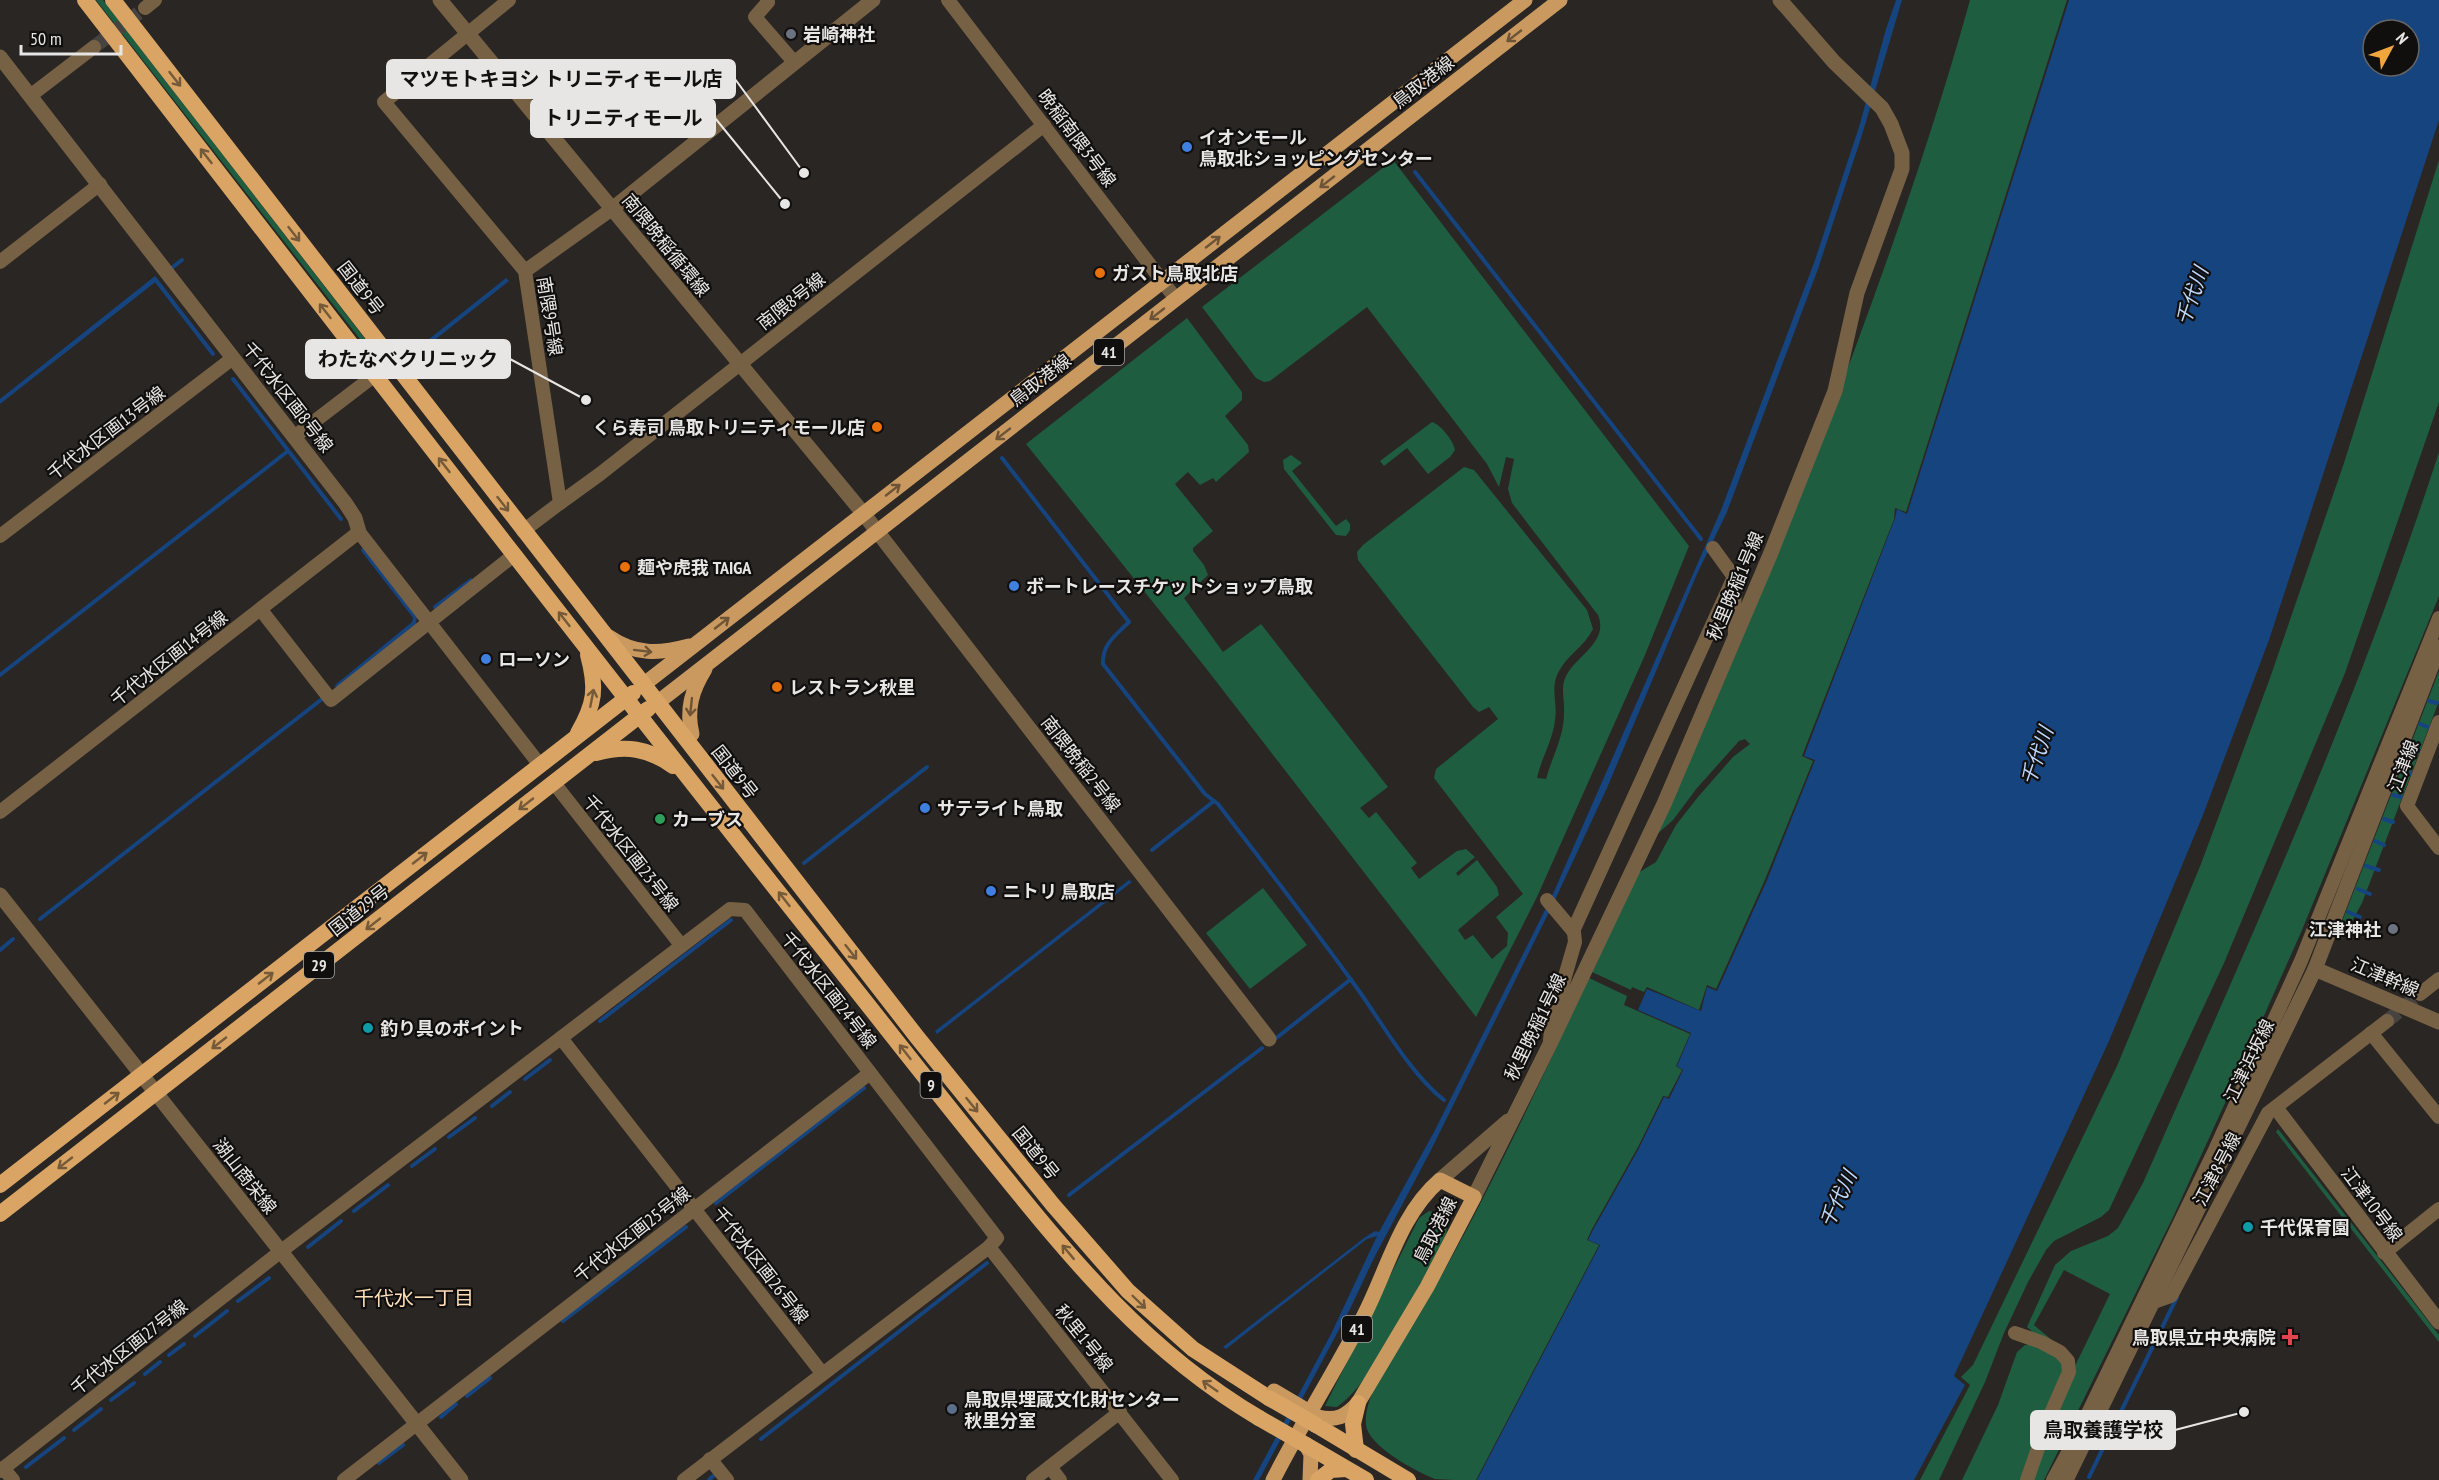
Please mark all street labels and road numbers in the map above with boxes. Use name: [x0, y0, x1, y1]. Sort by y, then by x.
street label: 鳥取港線: [1388, 51, 1458, 113]
street label: 晩稲南隈3号線: [1033, 85, 1121, 191]
street label: 南隈晩稲循環線: [617, 189, 715, 301]
street label: 国道9号: [333, 256, 389, 320]
street label: 南隈8号線: [752, 267, 830, 335]
street label: 南隈9号線: [532, 275, 568, 357]
street label: 千代水区画8号線: [238, 337, 338, 457]
road number: 41: [1094, 339, 1124, 365]
street label: 鳥取港線: [1005, 349, 1075, 411]
street label: 千代水区画13号線: [42, 381, 170, 485]
street label: 秋里晩稲1号線: [1702, 528, 1768, 644]
street label: 千代水区画14号線: [106, 605, 232, 711]
street label: 南隈晩稲2号線: [1036, 711, 1126, 817]
street label: 江津線: [2383, 737, 2423, 795]
street label: 国道9号: [707, 740, 763, 804]
street label: 千代水区画23号線: [578, 790, 684, 916]
street label: 国道29号: [324, 879, 394, 941]
street label: 千代水区画24号線: [776, 927, 882, 1053]
road number: 29: [304, 952, 334, 978]
street label: 江津幹線: [2347, 952, 2423, 1002]
street label: 秋里晩稲1号線: [1499, 970, 1571, 1084]
street label: 江津浜坂線: [2219, 1016, 2279, 1106]
road number: 9: [920, 1072, 942, 1098]
street label: 国道9号: [1008, 1122, 1064, 1184]
street label: 江津8号線: [2188, 1128, 2246, 1210]
street label: 湖山商栄線: [208, 1133, 282, 1219]
street label: 江津10号線: [2336, 1162, 2408, 1246]
street label: 千代水区画25号線: [569, 1181, 695, 1287]
street label: 鳥取港線: [1408, 1193, 1462, 1267]
street label: 千代水区画26号線: [708, 1202, 814, 1328]
street label: 千代水区画27号線: [66, 1294, 192, 1400]
street label: 秋里1号線: [1050, 1300, 1118, 1376]
road number: 41: [1342, 1316, 1372, 1342]

